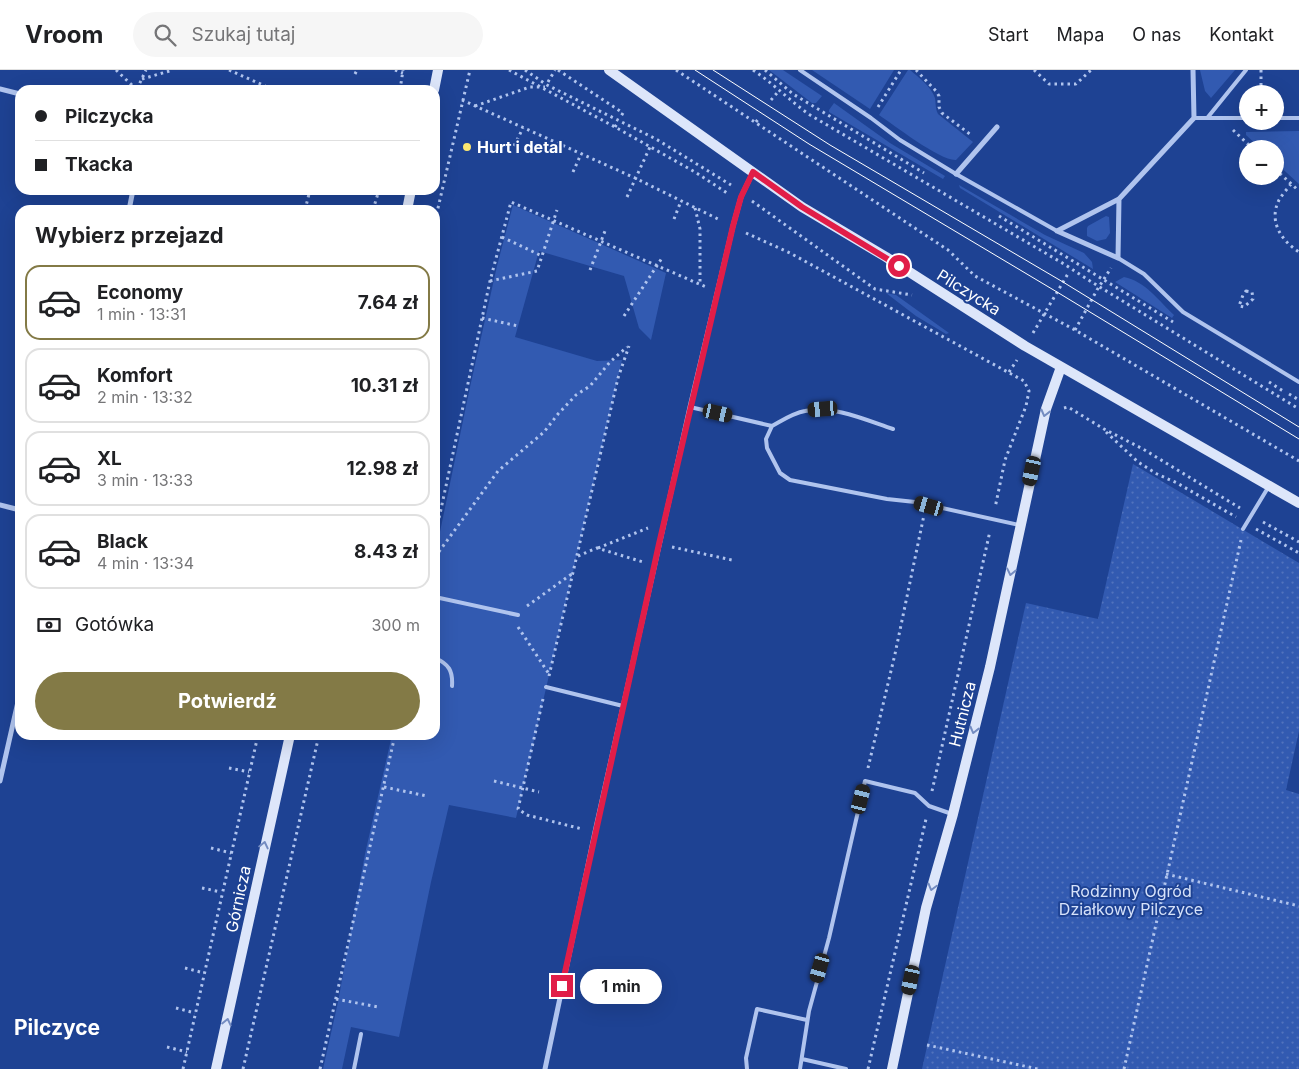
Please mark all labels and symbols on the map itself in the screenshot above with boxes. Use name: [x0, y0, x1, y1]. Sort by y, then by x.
place label: Hurt i detal: [477, 137, 563, 157]
marker: Hurt i detal: [461, 141, 473, 153]
route start: [888, 255, 910, 277]
street label: Pilczycka: [933, 265, 1005, 319]
car: [807, 400, 838, 418]
car: [701, 402, 734, 424]
one-way arrow: [1040, 409, 1051, 417]
car: [1021, 455, 1042, 487]
car: [912, 495, 945, 517]
one-way arrow: [1006, 567, 1017, 576]
street label: Hutnicza: [944, 679, 980, 749]
one-way arrow: [969, 725, 980, 734]
car: [850, 783, 871, 815]
one-way arrow: [258, 841, 269, 850]
street label: Górnicza: [221, 864, 255, 934]
park label: Rodzinny Ogród Działkowy Pilczyce: [1059, 881, 1203, 919]
one-way arrow: [928, 882, 938, 891]
car: [808, 952, 831, 984]
car: [900, 964, 921, 996]
callout: 1 min: [580, 968, 662, 1004]
route end: [551, 975, 573, 997]
district label: Pilczyce: [14, 1015, 100, 1040]
one-way arrow: [221, 1017, 232, 1026]

